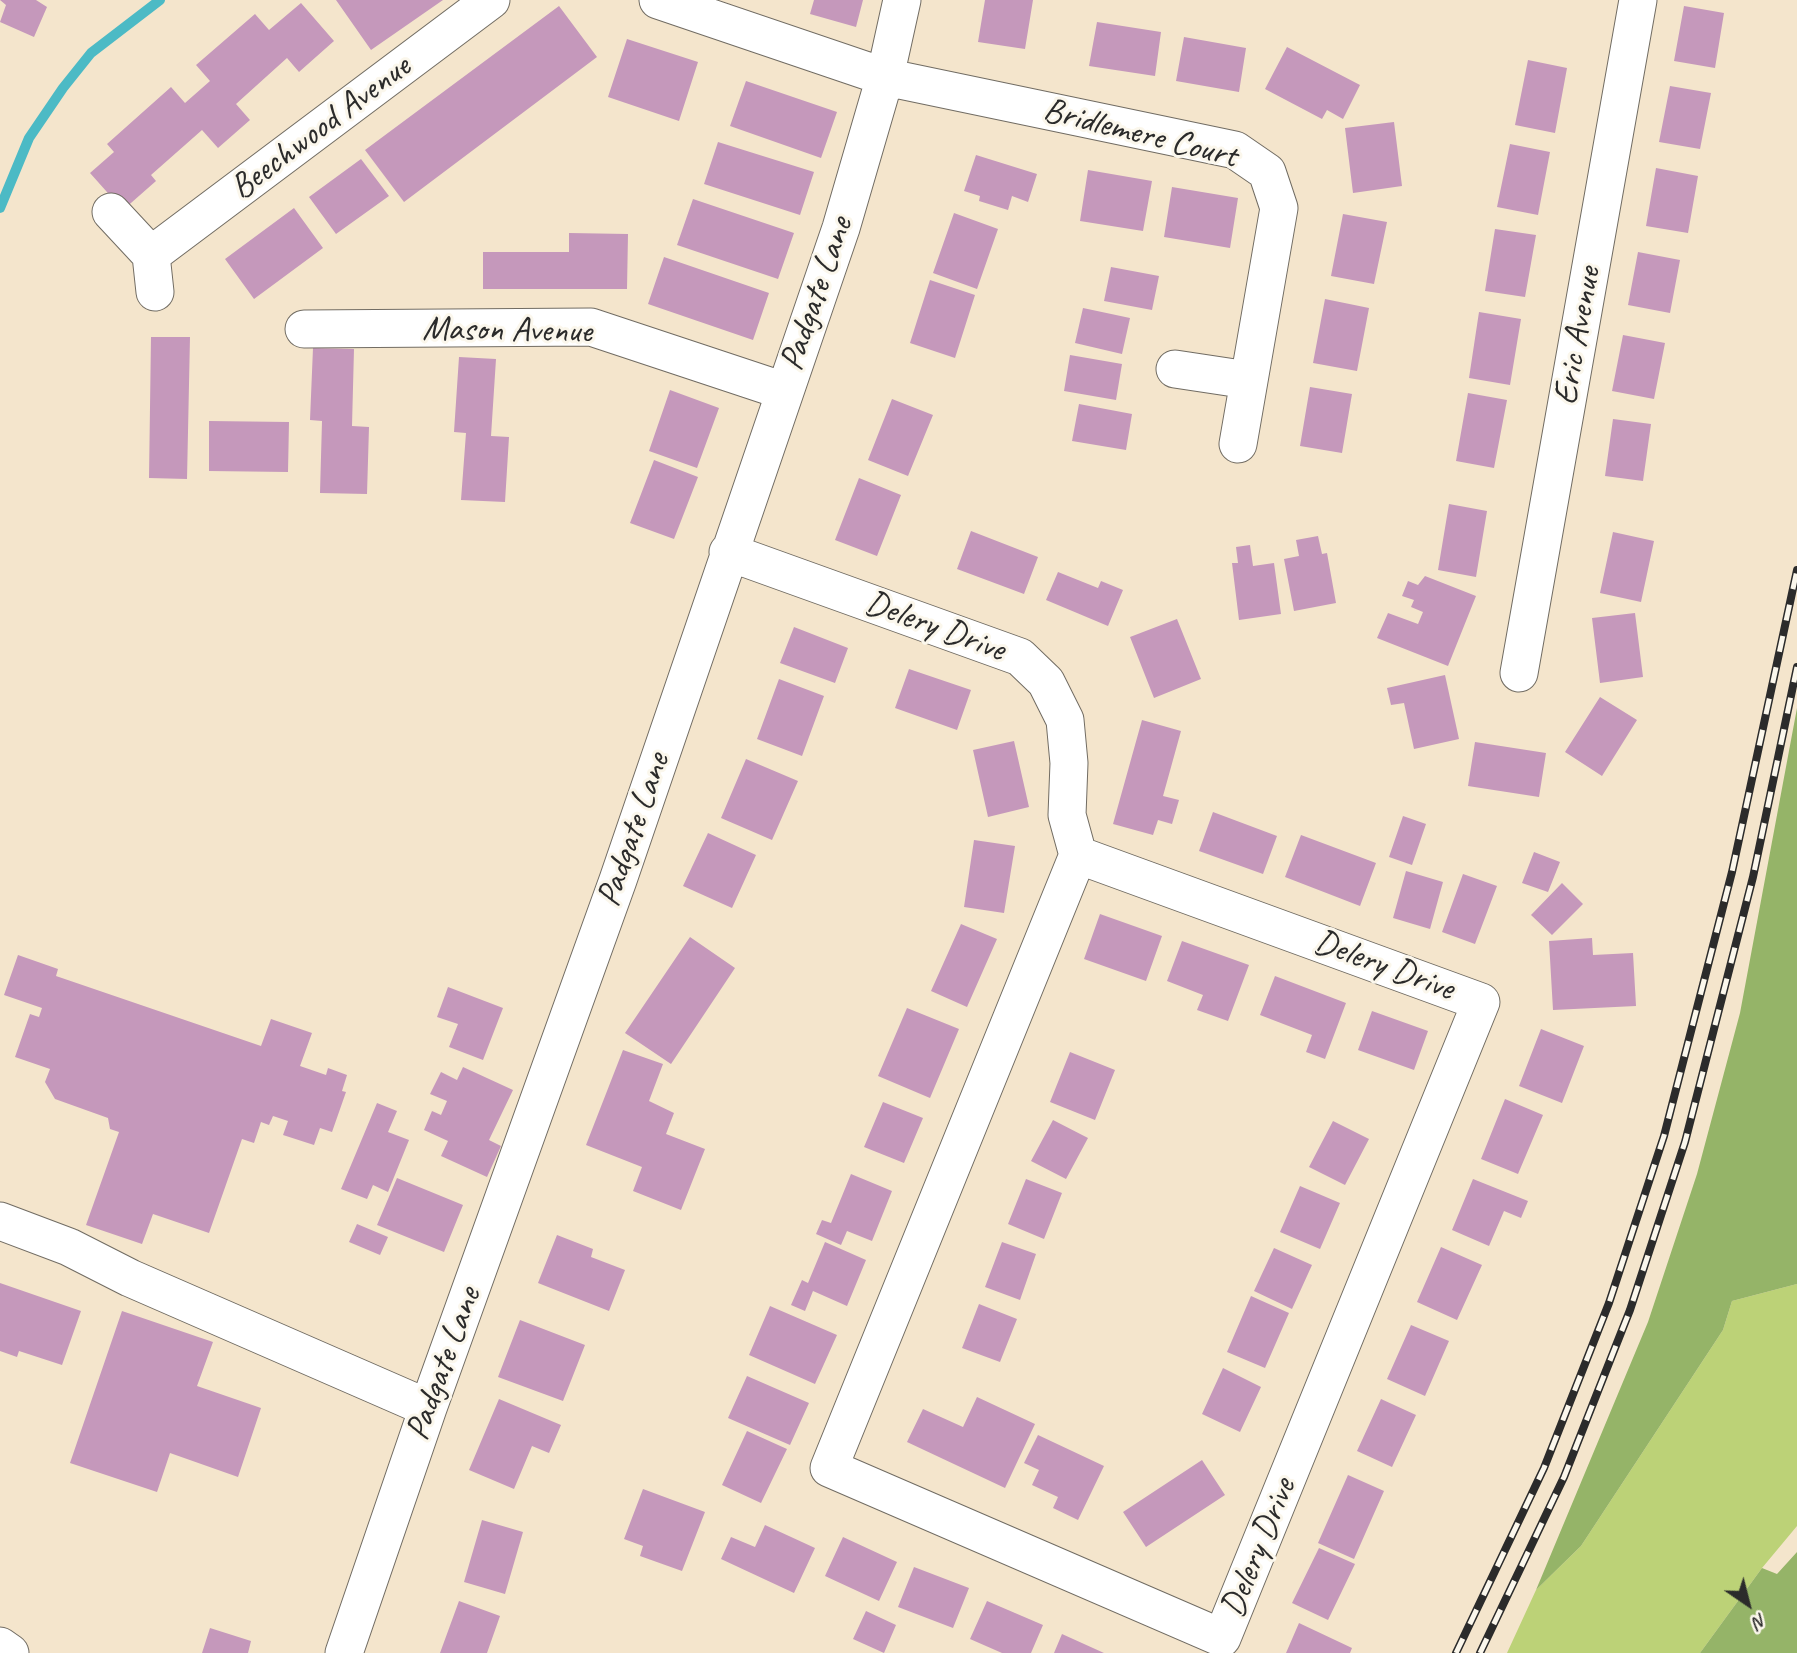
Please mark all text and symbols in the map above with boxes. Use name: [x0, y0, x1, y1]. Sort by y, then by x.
street label: Beechwood Avenue: [223, 47, 419, 209]
street label: Bridlemere Court: [1039, 90, 1241, 178]
street label: Padgate Lane: [771, 212, 863, 376]
street label: Eric Avenue: [1545, 264, 1611, 408]
street label: Mason Avenue: [422, 309, 592, 353]
street label: Delery Drive: [859, 582, 1011, 672]
street label: Padgate Lane: [588, 748, 680, 912]
street label: Delery Drive: [1308, 921, 1460, 1011]
street label: Padgate Lane: [397, 1282, 491, 1446]
street label: Delery Drive: [1212, 1473, 1306, 1623]
north arrow: [1713, 1569, 1783, 1639]
text: N: [1748, 1608, 1772, 1634]

